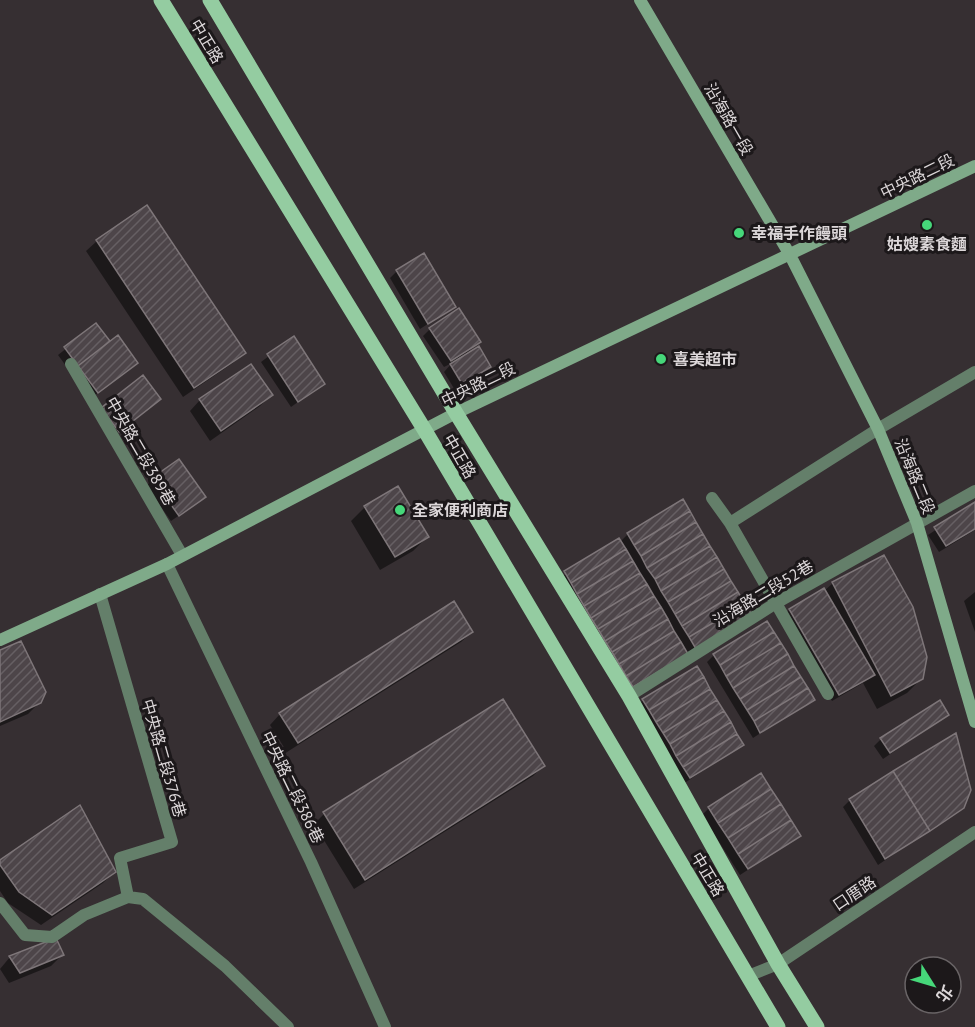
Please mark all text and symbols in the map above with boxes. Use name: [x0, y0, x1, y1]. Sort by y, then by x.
street label: 中正路: [186, 15, 228, 67]
street label: 沿海路一段: [700, 79, 758, 159]
street label: 中央路二段: [877, 149, 957, 203]
marker: 姑嫂素食麵: [920, 218, 934, 232]
place label: 幸福手作饅頭: [751, 223, 847, 243]
marker: 幸福手作饅頭: [732, 226, 746, 240]
place label: 姑嫂素食麵: [887, 234, 967, 254]
place label: 喜美超市: [673, 349, 737, 369]
marker: 喜美超市: [654, 352, 668, 366]
street label: 中央路二段: [438, 357, 518, 411]
street label: 中央路二段389巷: [102, 393, 180, 509]
street label: 中正路: [439, 430, 481, 482]
street label: 沿海路二段: [891, 435, 939, 517]
place label: 全家便利商店: [412, 500, 508, 520]
marker: 全家便利商店: [393, 503, 407, 517]
street label: 沿海路二段52巷: [709, 555, 817, 631]
street label: 中央路二段376巷: [138, 697, 190, 819]
street label: 中央路二段386巷: [257, 728, 329, 846]
street label: 中正路: [687, 848, 729, 900]
street label: 口厝路: [829, 871, 879, 915]
north arrow: [903, 955, 963, 1015]
text: 北: [932, 982, 958, 1006]

